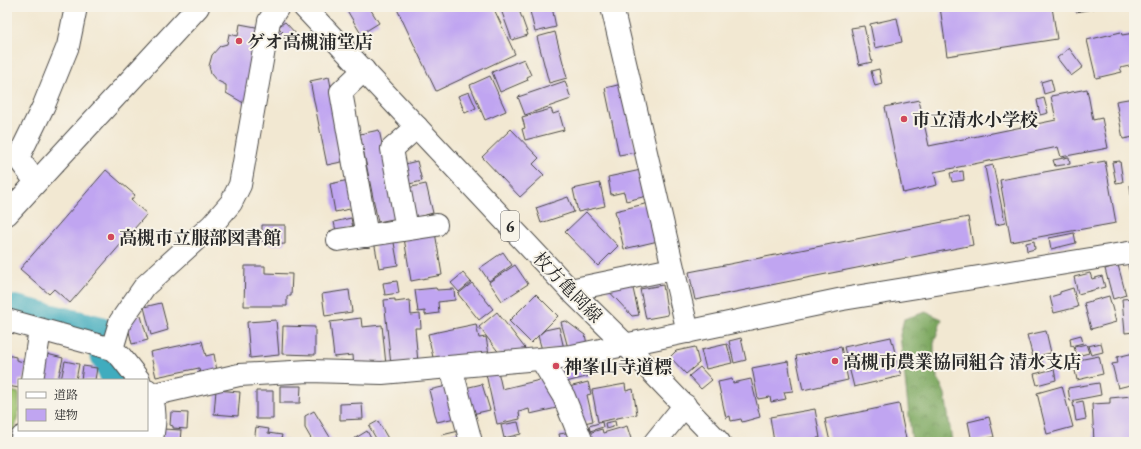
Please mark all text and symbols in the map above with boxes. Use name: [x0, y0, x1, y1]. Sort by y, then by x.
place label: ゲオ高槻浦堂店: [247, 30, 373, 53]
marker: ゲオ高槻浦堂店: [234, 36, 244, 46]
place label: 市立清水小学校: [912, 108, 1038, 131]
marker: 市立清水小学校: [899, 114, 909, 124]
road number: 6: [501, 211, 519, 241]
place label: 高槻市立服部図書館: [119, 226, 281, 249]
marker: 高槻市立服部図書館: [106, 232, 116, 242]
street label: 枚方亀岡線: [528, 247, 608, 327]
place label: 高槻市農業協同組合 清水支店: [843, 350, 1081, 373]
place label: 神峯山寺道標: [564, 355, 672, 378]
marker: 高槻市農業協同組合 清水支店: [830, 356, 840, 366]
marker: 神峯山寺道標: [551, 361, 561, 371]
legend: [18, 379, 148, 431]
text: 道路: [54, 387, 78, 403]
text: 建物: [54, 407, 78, 423]

